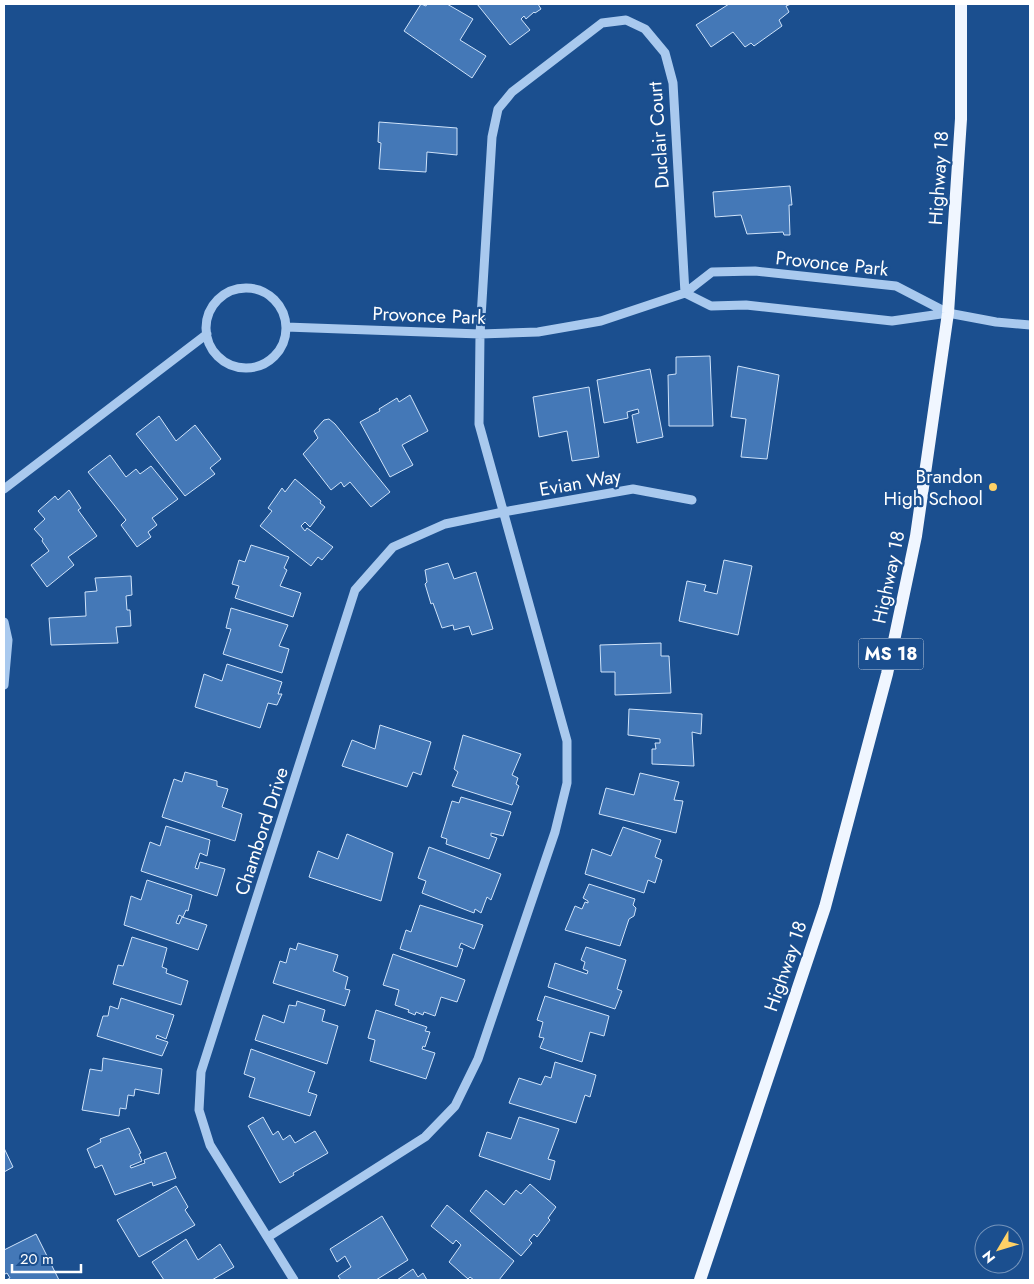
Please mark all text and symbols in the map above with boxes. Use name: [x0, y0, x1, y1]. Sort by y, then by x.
street label: Duclair Court: [641, 80, 676, 189]
street label: Highway 18: [922, 130, 955, 226]
street label: Provonce Park: [774, 244, 890, 283]
street label: Provonce Park: [372, 300, 487, 331]
street label: Evian Way: [537, 462, 624, 503]
place label: Brandon High School: [883, 463, 983, 512]
marker: Brandon High School: [987, 481, 999, 493]
street label: Highway 18: [865, 528, 911, 626]
road number: MS 18: [858, 639, 924, 670]
street label: Chambord Drive: [228, 763, 295, 899]
street label: Highway 18: [757, 917, 814, 1015]
north arrow: [974, 1224, 1024, 1274]
scale bar: [12, 1242, 81, 1274]
text: N: [977, 1246, 1000, 1268]
text: 20 m: [20, 1248, 54, 1270]

